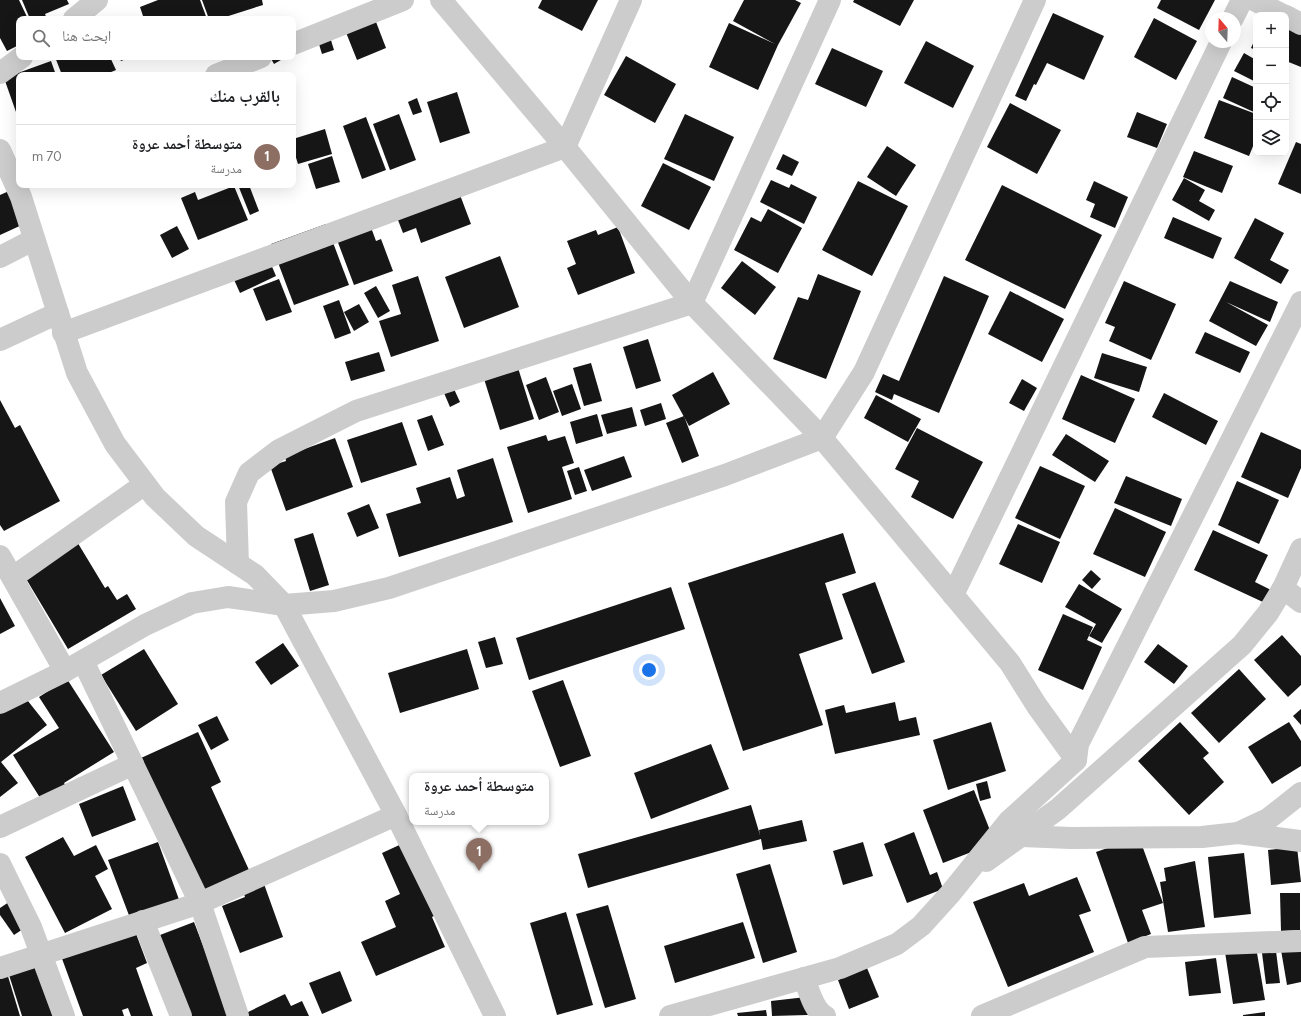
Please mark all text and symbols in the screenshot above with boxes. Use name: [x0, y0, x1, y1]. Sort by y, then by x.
north arrow: [1205, 12, 1241, 48]
map controls: [1253, 12, 1289, 156]
button: +: [1253, 12, 1289, 48]
search box: [16, 16, 296, 60]
icon: search: [30, 27, 52, 49]
text: ابحث هنا: [62, 27, 111, 45]
button: −: [1253, 48, 1289, 84]
button: locate: [1253, 84, 1289, 120]
text: بالقرب منك: [210, 86, 280, 106]
button: layers: [1253, 120, 1289, 156]
text: متوسطة أحمد عروة: [132, 135, 242, 153]
text: 70 m: [32, 149, 62, 164]
text: 1: [264, 149, 270, 164]
text: مدرسة: [210, 161, 242, 176]
your location: [639, 660, 659, 680]
popup: [409, 773, 549, 825]
text: متوسطة أحمد عروة: [424, 777, 534, 795]
text: مدرسة: [424, 803, 456, 818]
pin: 1: [466, 838, 492, 871]

